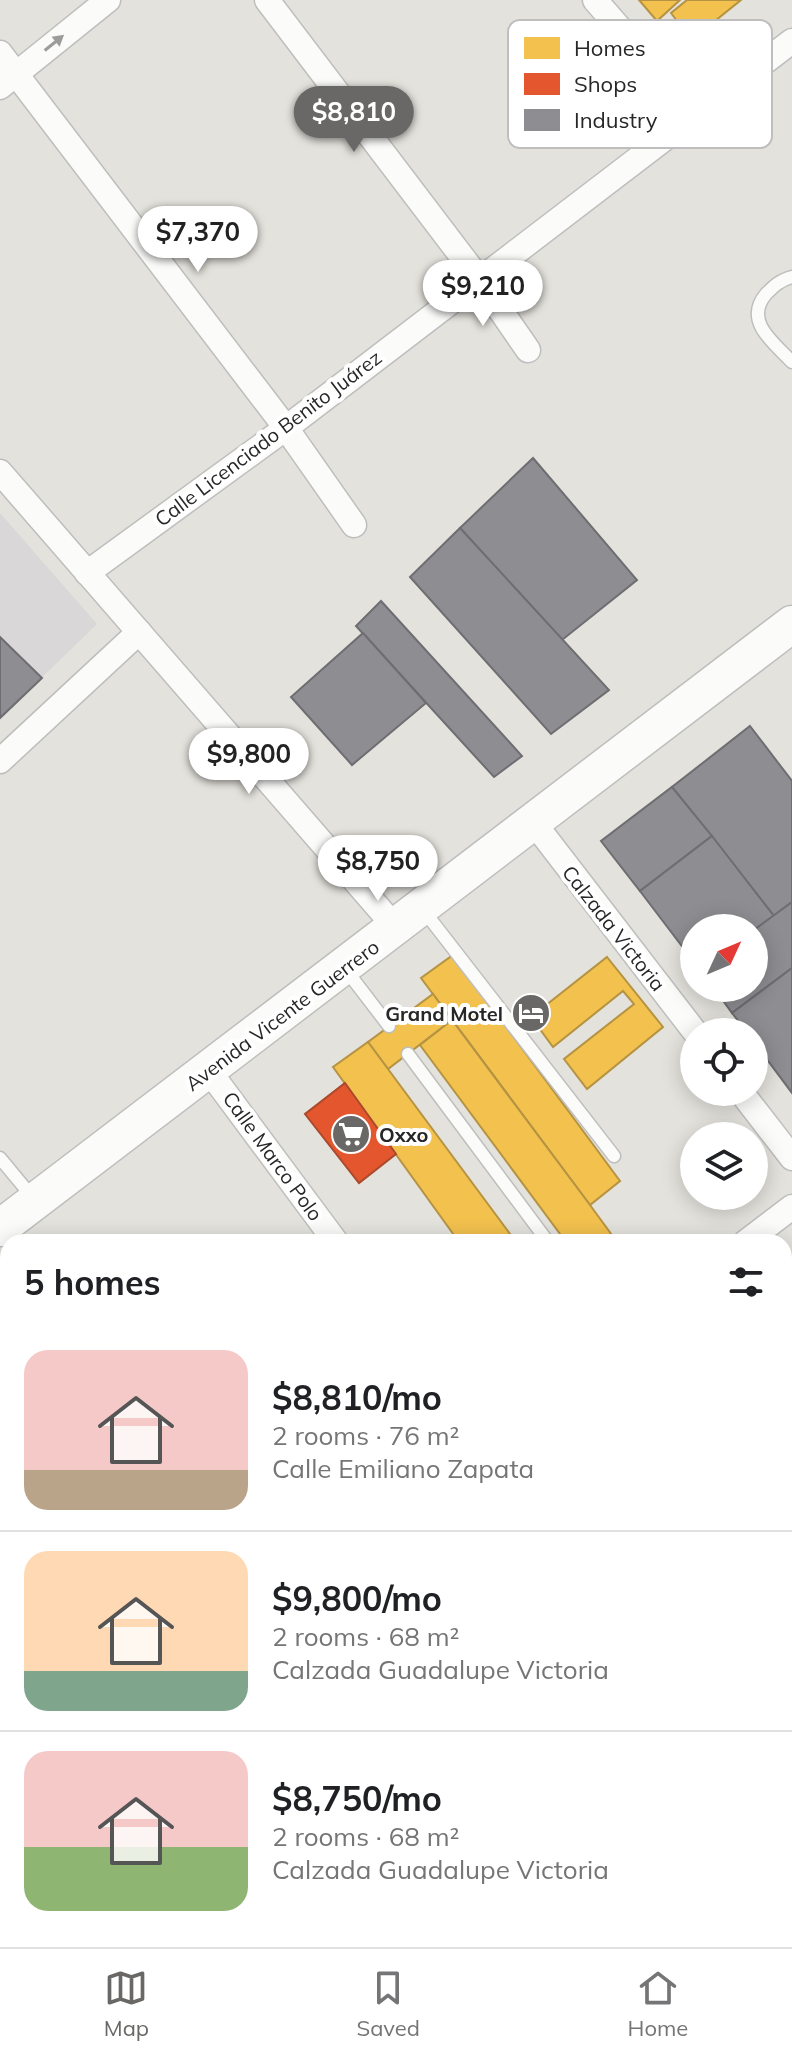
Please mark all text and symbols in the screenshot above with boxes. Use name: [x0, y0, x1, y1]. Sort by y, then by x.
legend: [508, 20, 772, 148]
text: Homes: [574, 34, 646, 62]
one-way arrow: [44, 36, 64, 52]
text: Shops: [574, 70, 637, 98]
pin: $8,810: [289, 86, 419, 154]
text: $8,810: [312, 95, 396, 128]
text: Industry: [574, 106, 658, 134]
pin: $7,370: [133, 206, 263, 274]
text: $7,370: [156, 215, 240, 248]
pin: $9,210: [418, 260, 548, 328]
text: $9,210: [441, 269, 525, 302]
street label: Calle Licenciado Benito Juárez: [150, 345, 386, 531]
pin: $9,800: [184, 728, 314, 796]
text: $9,800: [207, 737, 291, 770]
pin: $8,750: [313, 835, 443, 903]
text: $8,750: [336, 844, 420, 877]
street label: Calzada Victoria: [557, 860, 671, 996]
north arrow: [680, 914, 768, 1002]
map controls: [680, 914, 768, 1210]
street label: Avenida Vicente Guerrero: [180, 934, 384, 1096]
hotel icon: Grand Motel: [510, 992, 552, 1034]
place label: Grand Motel: [385, 1001, 503, 1026]
button: locate: [680, 1018, 768, 1106]
street label: Calle Marco Polo: [218, 1086, 328, 1226]
supermarket icon: Oxxo: [330, 1113, 372, 1155]
place label: Oxxo: [379, 1122, 428, 1147]
button: layers: [680, 1122, 768, 1210]
icon: filters: [724, 1260, 768, 1304]
text: 5 homes: [24, 1261, 161, 1304]
text: $8,810/mo: [272, 1376, 442, 1419]
icon: home: [88, 1382, 184, 1478]
text: 2 rooms · 76 m²: [272, 1419, 459, 1452]
text: Calle Emiliano Zapata: [272, 1452, 534, 1485]
text: $9,800/mo: [272, 1577, 442, 1620]
icon: home: [88, 1583, 184, 1679]
text: 2 rooms · 68 m²: [272, 1620, 459, 1653]
text: Calzada Guadalupe Victoria: [272, 1653, 609, 1686]
text: $8,750/mo: [272, 1777, 442, 1820]
icon: home: [88, 1783, 184, 1879]
text: 2 rooms · 68 m²: [272, 1820, 459, 1853]
text: Calzada Guadalupe Victoria: [272, 1853, 609, 1886]
tab: Map: [104, 1966, 149, 2042]
tab: Saved: [357, 1966, 420, 2042]
tab: Home: [628, 1966, 688, 2042]

